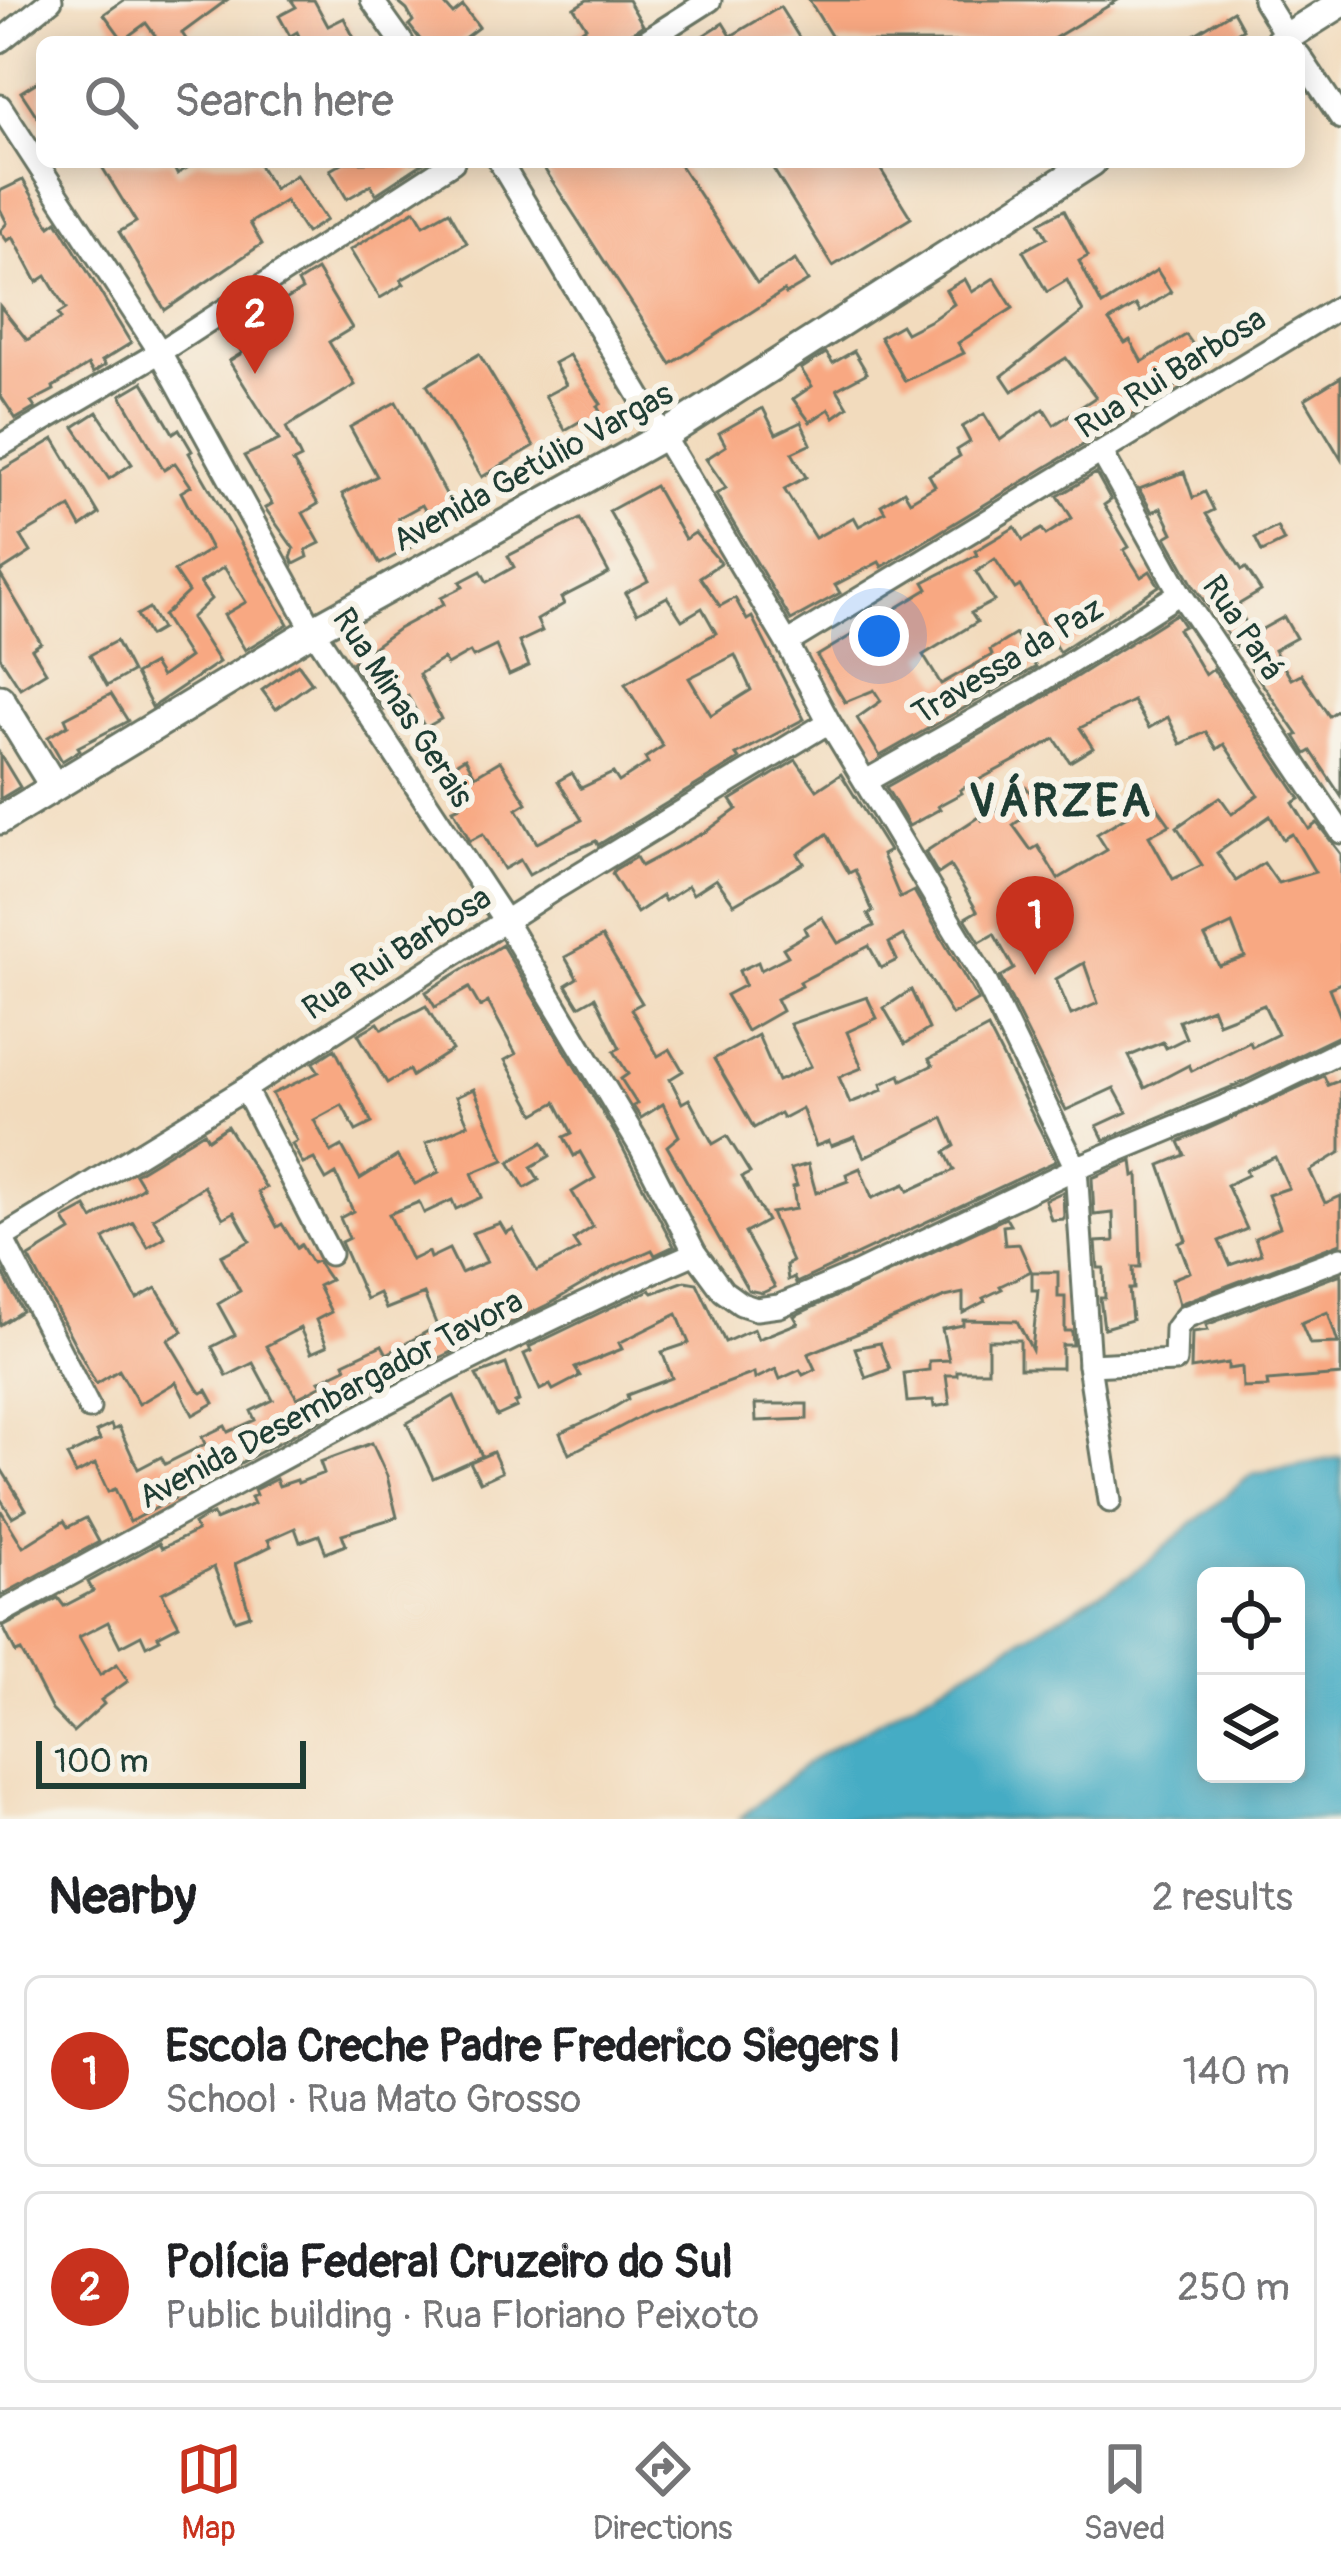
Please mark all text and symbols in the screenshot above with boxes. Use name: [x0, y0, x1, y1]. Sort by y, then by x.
search box: [36, 36, 1305, 168]
icon: search: [78, 69, 144, 135]
text: Search here: [174, 74, 394, 130]
pin: 2: [216, 275, 294, 374]
street label: Rua Rui Barbosa: [1068, 298, 1274, 448]
street label: Avenida Getúlio Vargas: [386, 373, 680, 561]
street label: Rua Pará: [1193, 568, 1293, 688]
street label: Travessa da Paz: [905, 588, 1111, 734]
street label: Rua Minas Gerais: [323, 600, 483, 815]
your location: [849, 606, 909, 666]
district label: VÁRZEA: [969, 773, 1153, 830]
pin: 1: [996, 876, 1074, 975]
street label: Rua Rui Barbosa: [295, 877, 499, 1029]
street label: Avenida Desembargador Tavora: [132, 1281, 530, 1518]
map controls: [1197, 1567, 1305, 1783]
button: locate: [1197, 1567, 1305, 1675]
button: layers: [1197, 1675, 1305, 1783]
scale bar: [36, 1735, 306, 1788]
text: 100 m: [54, 1741, 148, 1782]
text: Nearby: [48, 1865, 196, 1929]
text: 2 results: [1152, 1873, 1293, 1922]
text: Escola Creche Padre Frederico Siegers I: [165, 2019, 901, 2075]
text: 1: [82, 2047, 98, 2096]
text: 140 m: [1182, 2047, 1290, 2096]
text: School · Rua Mato Grosso: [165, 2075, 581, 2124]
text: Polícia Federal Cruzeiro do Sul: [165, 2235, 733, 2291]
text: 2: [79, 2263, 101, 2312]
text: 250 m: [1177, 2263, 1290, 2312]
text: Public building · Rua Floriano Peixoto: [165, 2291, 759, 2340]
tab: Map: [176, 2436, 242, 2549]
tab: Directions: [593, 2436, 733, 2549]
tab: Saved: [1084, 2436, 1165, 2549]

